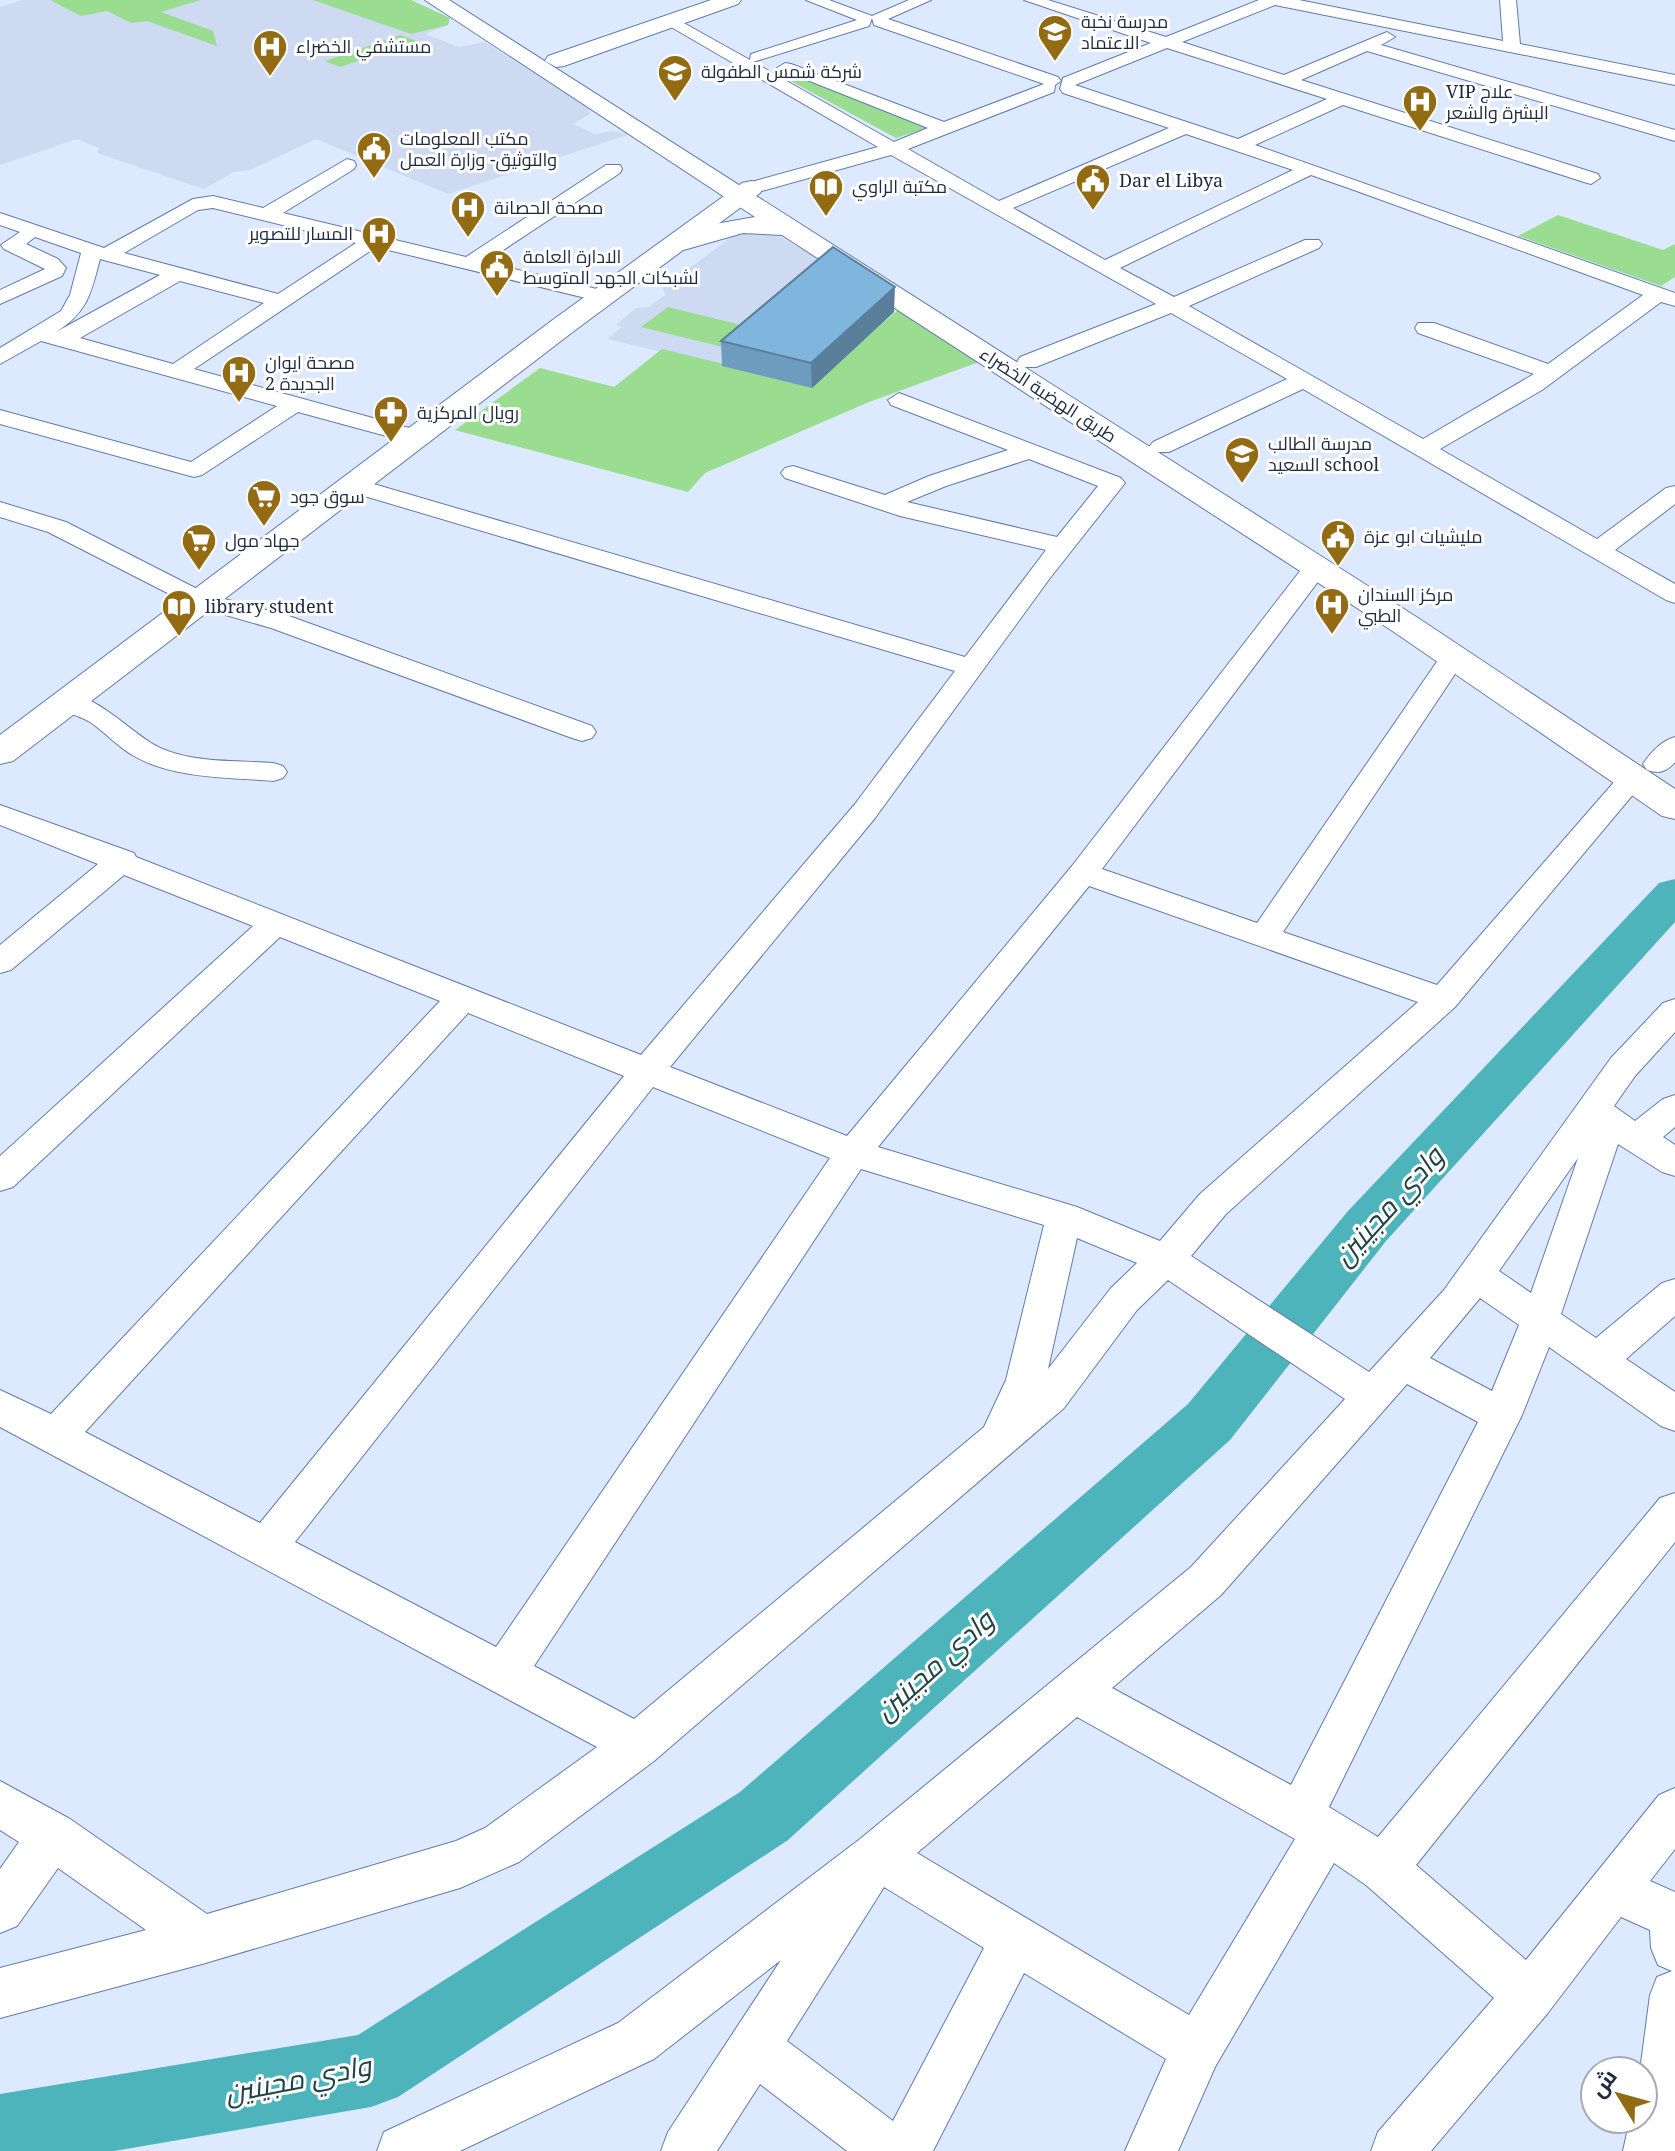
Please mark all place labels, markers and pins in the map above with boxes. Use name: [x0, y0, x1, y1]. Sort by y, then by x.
place label: مدرسة نخبة الاعتماد: [1081, 9, 1168, 54]
school or university icon: مدرسة نخبة الاعتماد: [1036, 13, 1074, 63]
hospital icon: مستشفي الخضراء: [251, 28, 289, 78]
place label: مستشفي الخضراء: [296, 34, 431, 61]
school or university icon: شركة شمس الطفولة: [656, 53, 694, 103]
place label: شركة شمس الطفولة: [701, 59, 862, 83]
place label: VIP علاج البشرة والشعر: [1445, 79, 1549, 124]
hospital icon: VIP علاج البشرة والشعر: [1401, 83, 1439, 133]
place label: مكتب المعلومات والتوثيق- وزارة العمل: [400, 126, 557, 172]
public building icon: مكتب المعلومات والتوثيق- وزارة العمل: [355, 130, 393, 180]
public building icon: Dar el Libya: [1074, 162, 1112, 212]
library icon: مكتبة الراوي: [807, 168, 845, 218]
place label: Dar el Libya: [1119, 168, 1223, 192]
place label: مكتبة الراوي: [852, 174, 947, 201]
hospital icon: مصحة الحصانة: [449, 189, 487, 239]
place label: مصحة الحصانة: [494, 195, 603, 219]
hospital icon: المسار للتصوير: [360, 215, 398, 265]
place label: المسار للتصوير: [248, 221, 353, 245]
place label: الادارة العامة لشبكات الجهد المتوسط: [523, 244, 698, 289]
public building icon: الادارة العامة لشبكات الجهد المتوسط: [478, 248, 516, 298]
place label: مصحة ايوان الجديدة 2: [265, 350, 355, 395]
hospital icon: مصحة ايوان الجديدة 2: [220, 354, 258, 404]
pharmacy icon: رويال المركزية: [372, 394, 410, 444]
place label: رويال المركزية: [417, 400, 519, 424]
place label: مدرسة الطالب السعيد school: [1268, 431, 1380, 476]
school or university icon: مدرسة الطالب السعيد school: [1223, 435, 1261, 485]
supermarket icon: سوق جود: [245, 478, 283, 528]
place label: سوق جود: [290, 484, 365, 509]
public building icon: مليشيات ابو عزة: [1319, 518, 1357, 568]
supermarket icon: جهاد مول: [180, 522, 218, 572]
place label: مليشيات ابو عزة: [1364, 524, 1483, 548]
place label: جهاد مول: [225, 528, 300, 552]
place label: مركز السندان الطبي: [1358, 582, 1453, 630]
hospital icon: مركز السندان الطبي: [1313, 586, 1351, 636]
library icon: library student: [160, 588, 198, 638]
place label: library student: [205, 594, 333, 618]

